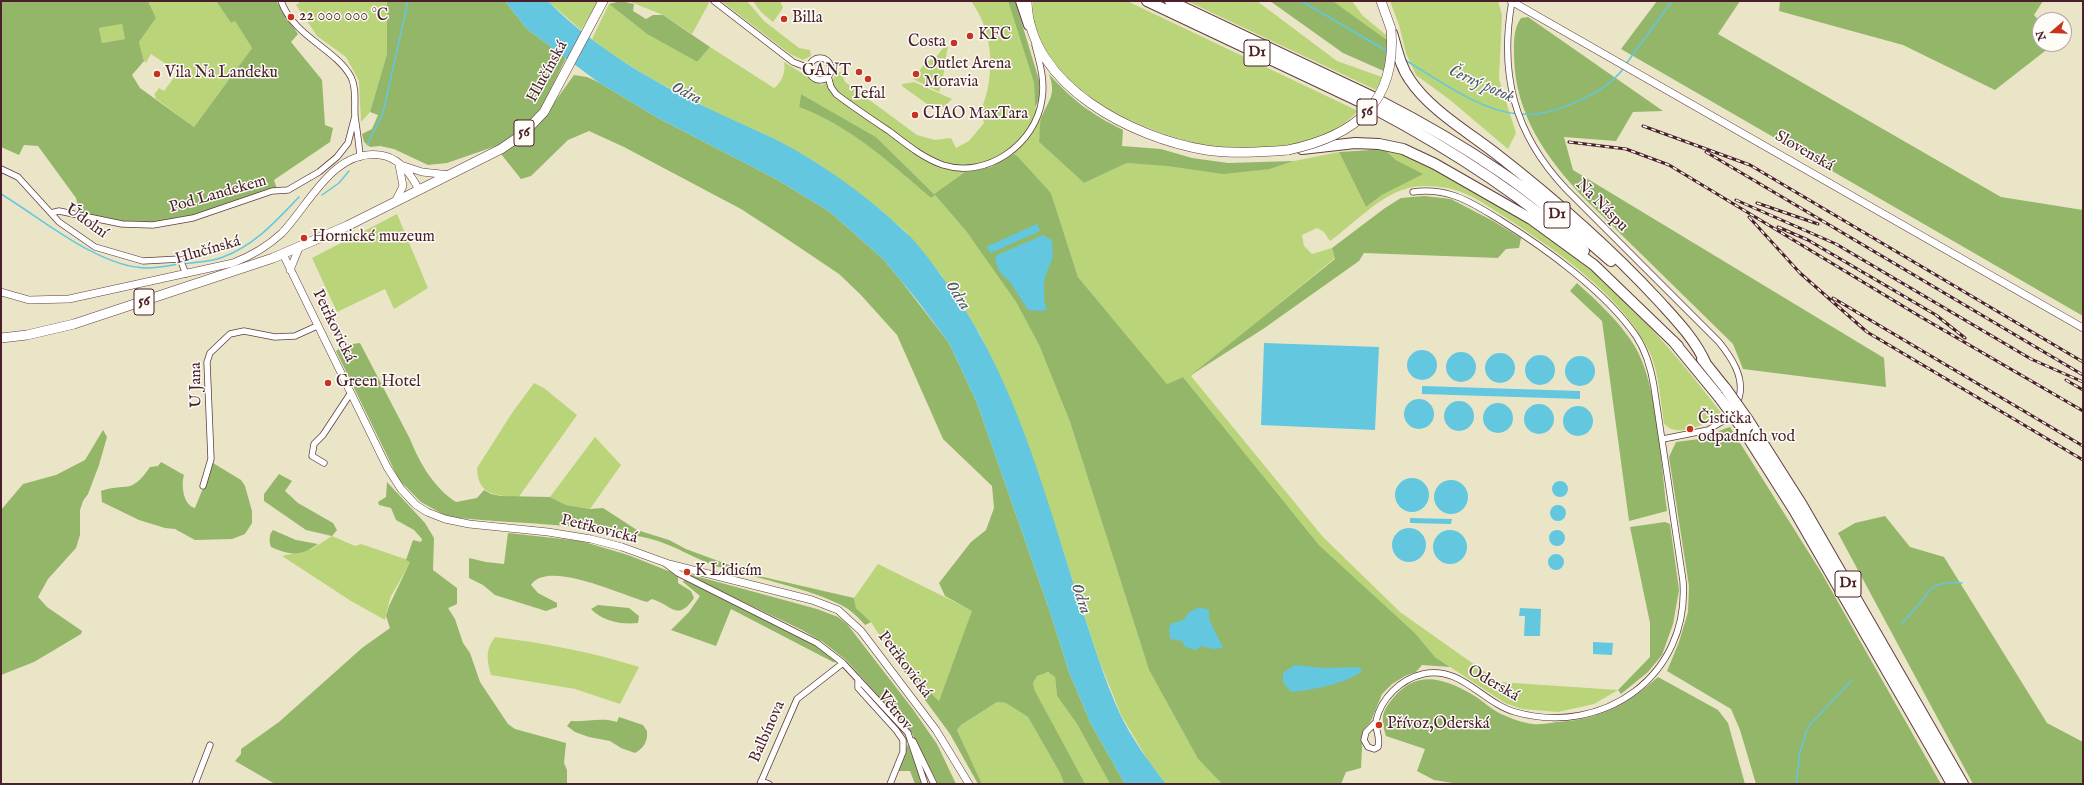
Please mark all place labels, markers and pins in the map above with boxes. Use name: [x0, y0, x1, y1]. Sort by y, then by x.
place label: 22 000 000 °C: [299, 7, 388, 27]
place label: Billa: [792, 9, 823, 29]
marker: 22 000 000 °C: [286, 12, 296, 22]
marker: Billa: [779, 14, 789, 24]
place label: KFC: [978, 26, 1011, 46]
marker: KFC: [965, 31, 975, 41]
place label: Costa: [908, 33, 946, 53]
marker: Costa: [949, 38, 959, 48]
place label: Outlet Arena Moravia: [924, 55, 1011, 93]
place label: GANT: [802, 62, 851, 82]
place label: Vila Na Landeku: [165, 64, 278, 84]
marker: GANT: [854, 67, 864, 77]
marker: Vila Na Landeku: [152, 69, 162, 79]
marker: Outlet Arena Moravia: [911, 69, 921, 79]
marker: Tefal: [863, 74, 873, 84]
place label: Tefal: [851, 85, 885, 105]
place label: CIAO MaxTara: [923, 105, 1028, 125]
marker: CIAO MaxTara: [910, 110, 920, 120]
place label: Hornické muzeum: [312, 228, 435, 248]
marker: Hornické muzeum: [299, 233, 309, 243]
place label: Green Hotel: [336, 373, 421, 393]
marker: Green Hotel: [323, 378, 333, 388]
place label: Čistička odpadních vod: [1698, 410, 1795, 448]
marker: Čistička odpadních vod: [1685, 424, 1695, 434]
place label: K Lidicím: [695, 562, 762, 582]
marker: K Lidicím: [682, 567, 692, 577]
place label: Přívoz,Oderská: [1387, 715, 1490, 735]
marker: Přívoz,Oderská: [1374, 720, 1384, 730]

